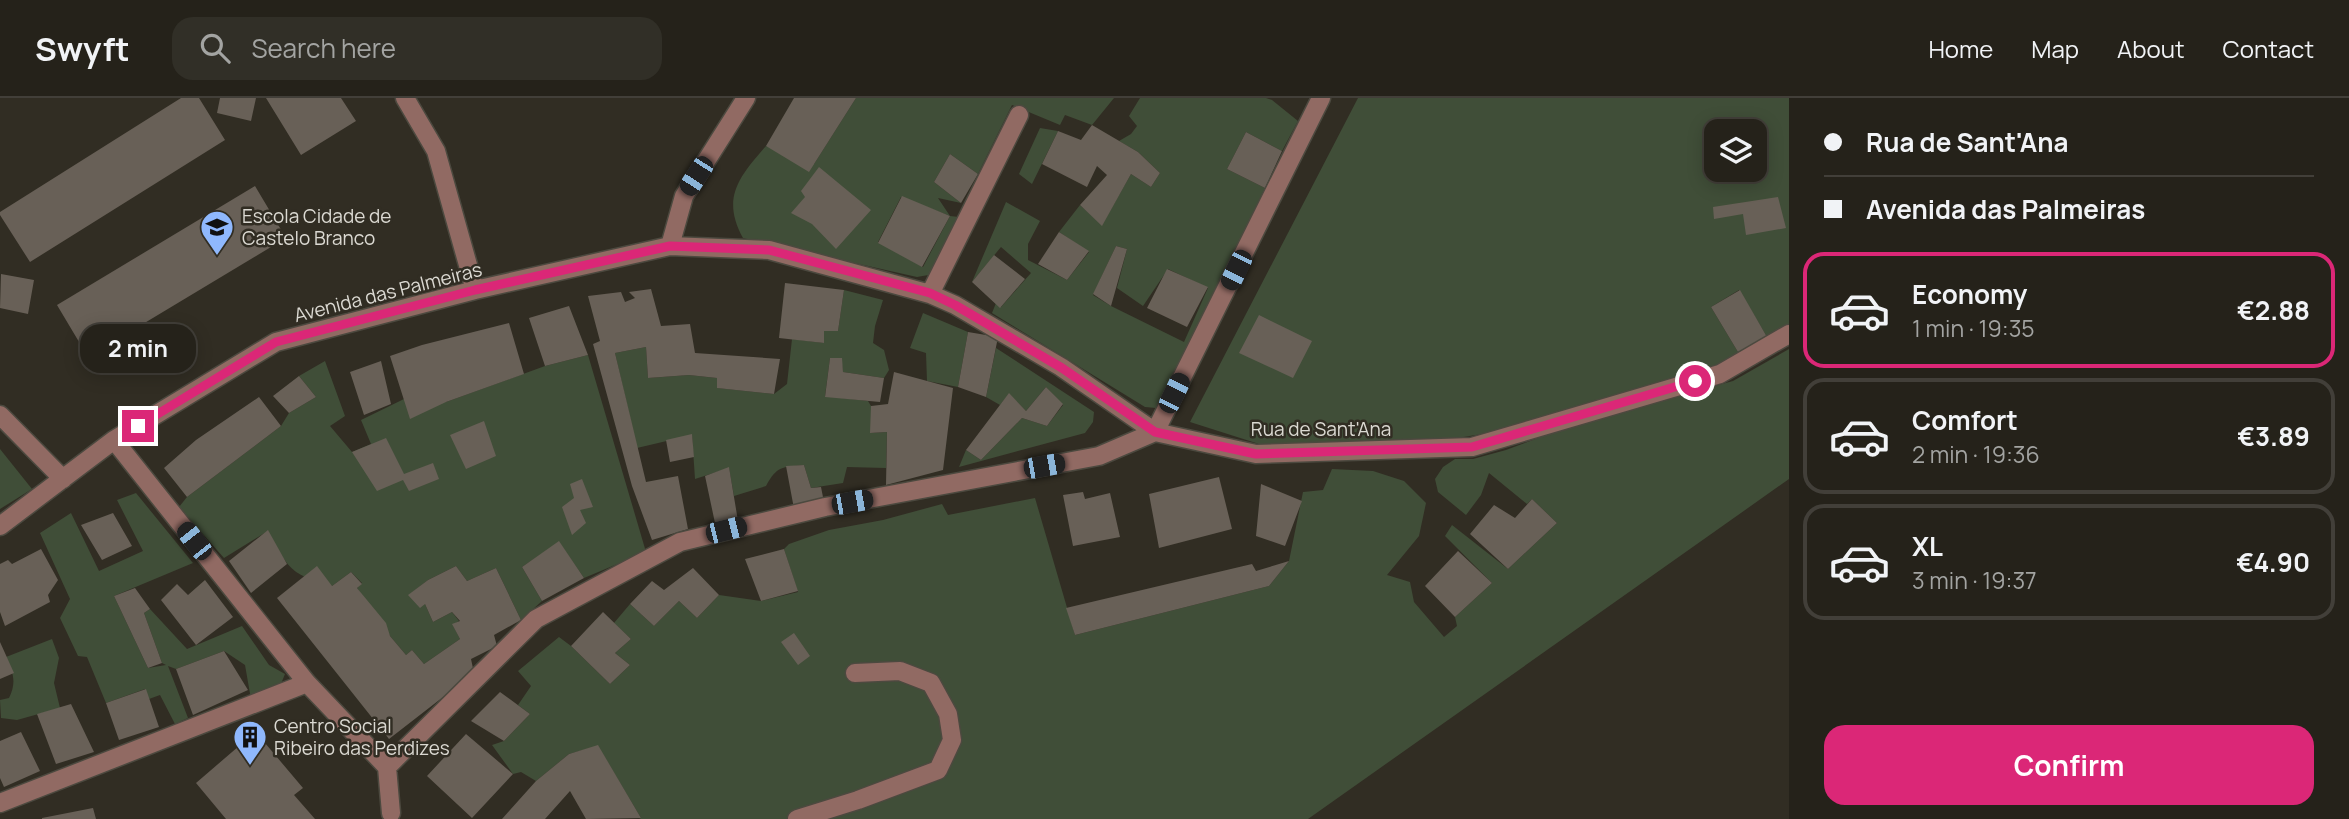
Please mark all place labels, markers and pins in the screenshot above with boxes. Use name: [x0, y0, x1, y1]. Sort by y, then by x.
place label: Escola Cidade de Castelo Branco: [242, 203, 391, 251]
school or university icon: Escola Cidade de Castelo Branco: [198, 208, 236, 257]
place label: Centro Social Ribeiro das Perdizes: [274, 713, 450, 761]
building icon: Centro Social Ribeiro das Perdizes: [231, 718, 269, 767]

